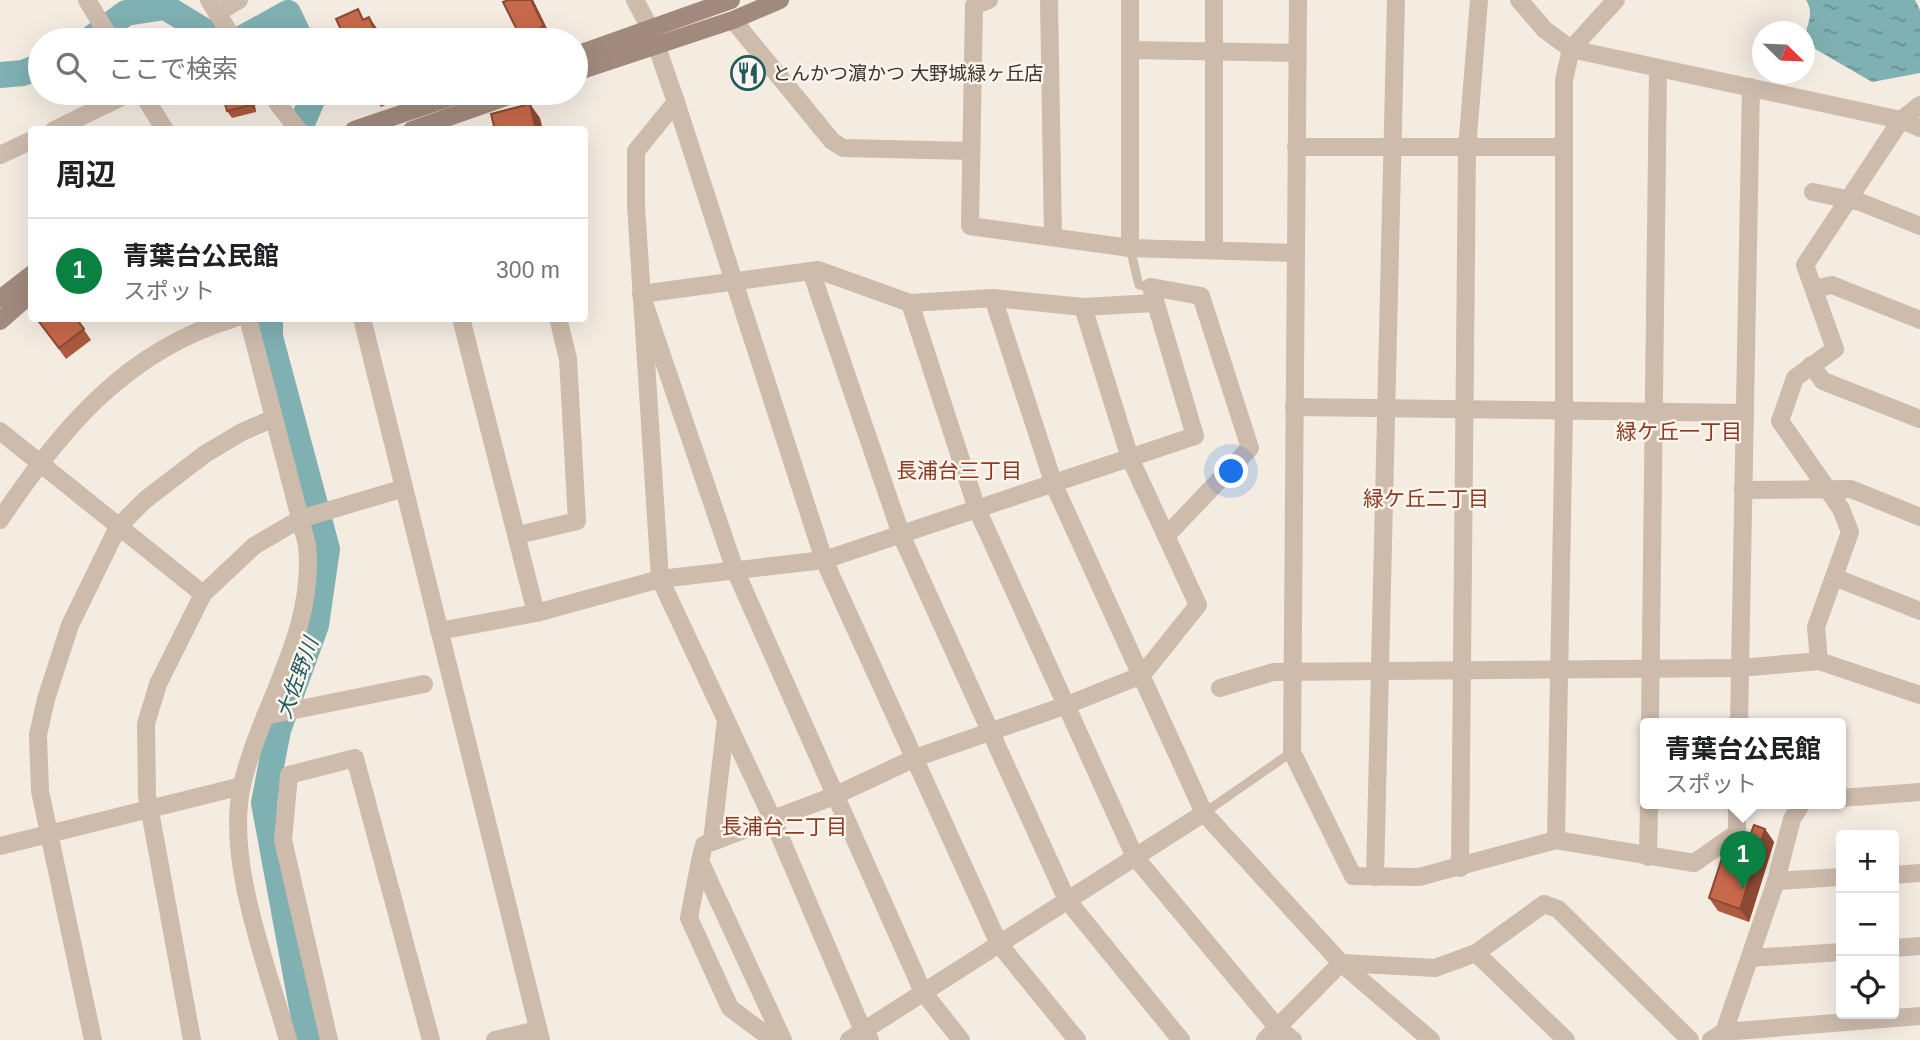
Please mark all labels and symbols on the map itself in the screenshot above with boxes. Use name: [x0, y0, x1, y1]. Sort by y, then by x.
north arrow: [1752, 21, 1815, 84]
restaurant icon: とんかつ濵かつ 大野城緑ヶ丘店: [729, 54, 767, 92]
place label: とんかつ濵かつ 大野城緑ヶ丘店: [772, 63, 1043, 84]
district label: 緑ケ丘一丁目: [1616, 420, 1742, 443]
your location: [1214, 454, 1248, 488]
district label: 長浦台三丁目: [896, 459, 1022, 482]
district label: 緑ケ丘二丁目: [1363, 487, 1489, 510]
water label: 大佐野川: [272, 633, 323, 721]
district label: 長浦台二丁目: [721, 815, 847, 838]
pin: 1: [1720, 831, 1766, 889]

